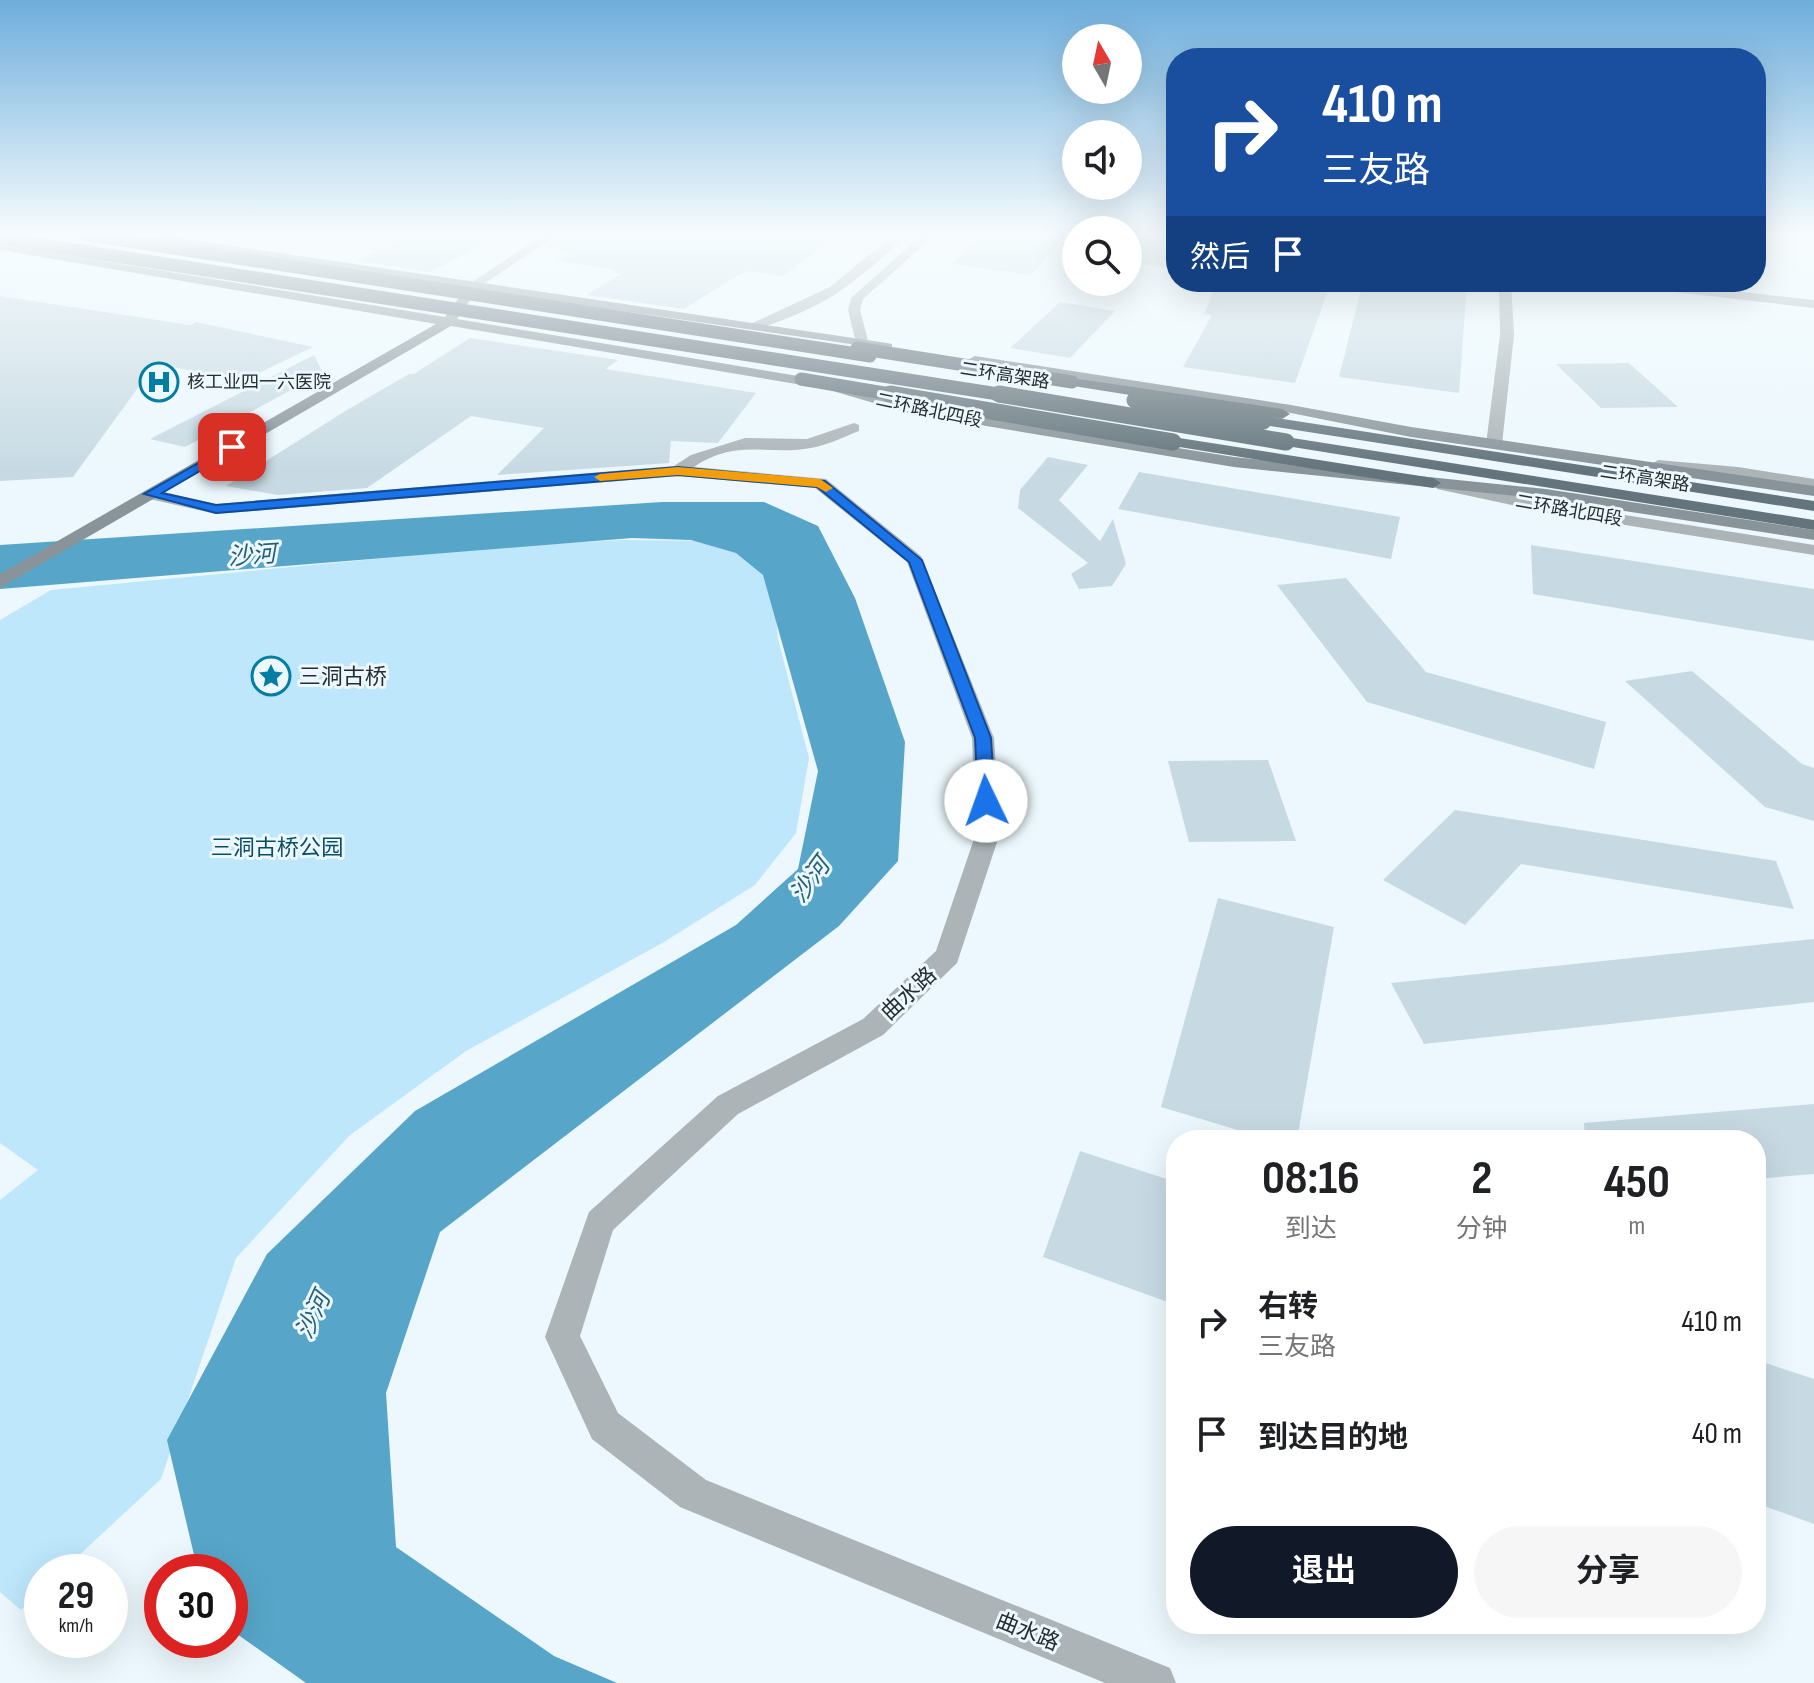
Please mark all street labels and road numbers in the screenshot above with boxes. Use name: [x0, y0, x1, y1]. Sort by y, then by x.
street label: 二环高架路: [959, 358, 1051, 393]
street label: 二环路北四段: [874, 389, 984, 432]
street label: 二环高架路: [1599, 461, 1691, 496]
street label: 二环路北四段: [1514, 491, 1624, 530]
street label: 曲水路: [876, 962, 942, 1026]
street label: 曲水路: [992, 1608, 1063, 1657]

